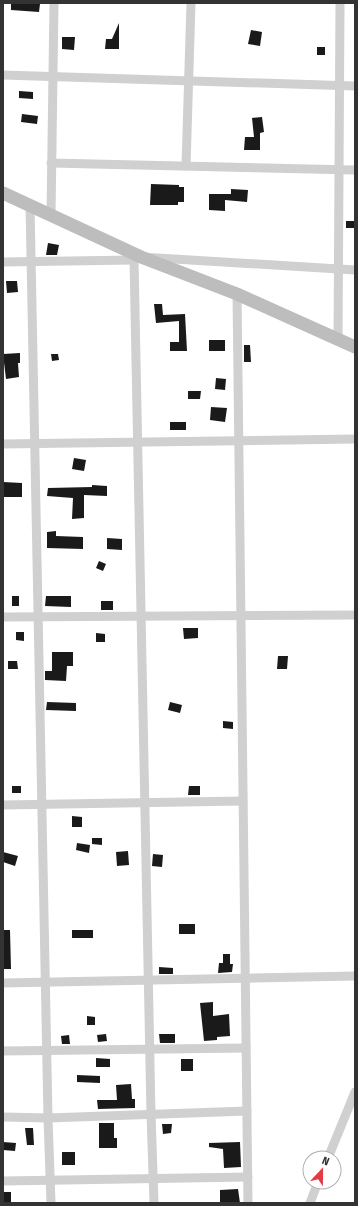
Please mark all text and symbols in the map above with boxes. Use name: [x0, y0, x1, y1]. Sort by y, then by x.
north arrow: [302, 1150, 342, 1190]
text: N: [320, 1154, 331, 1168]

